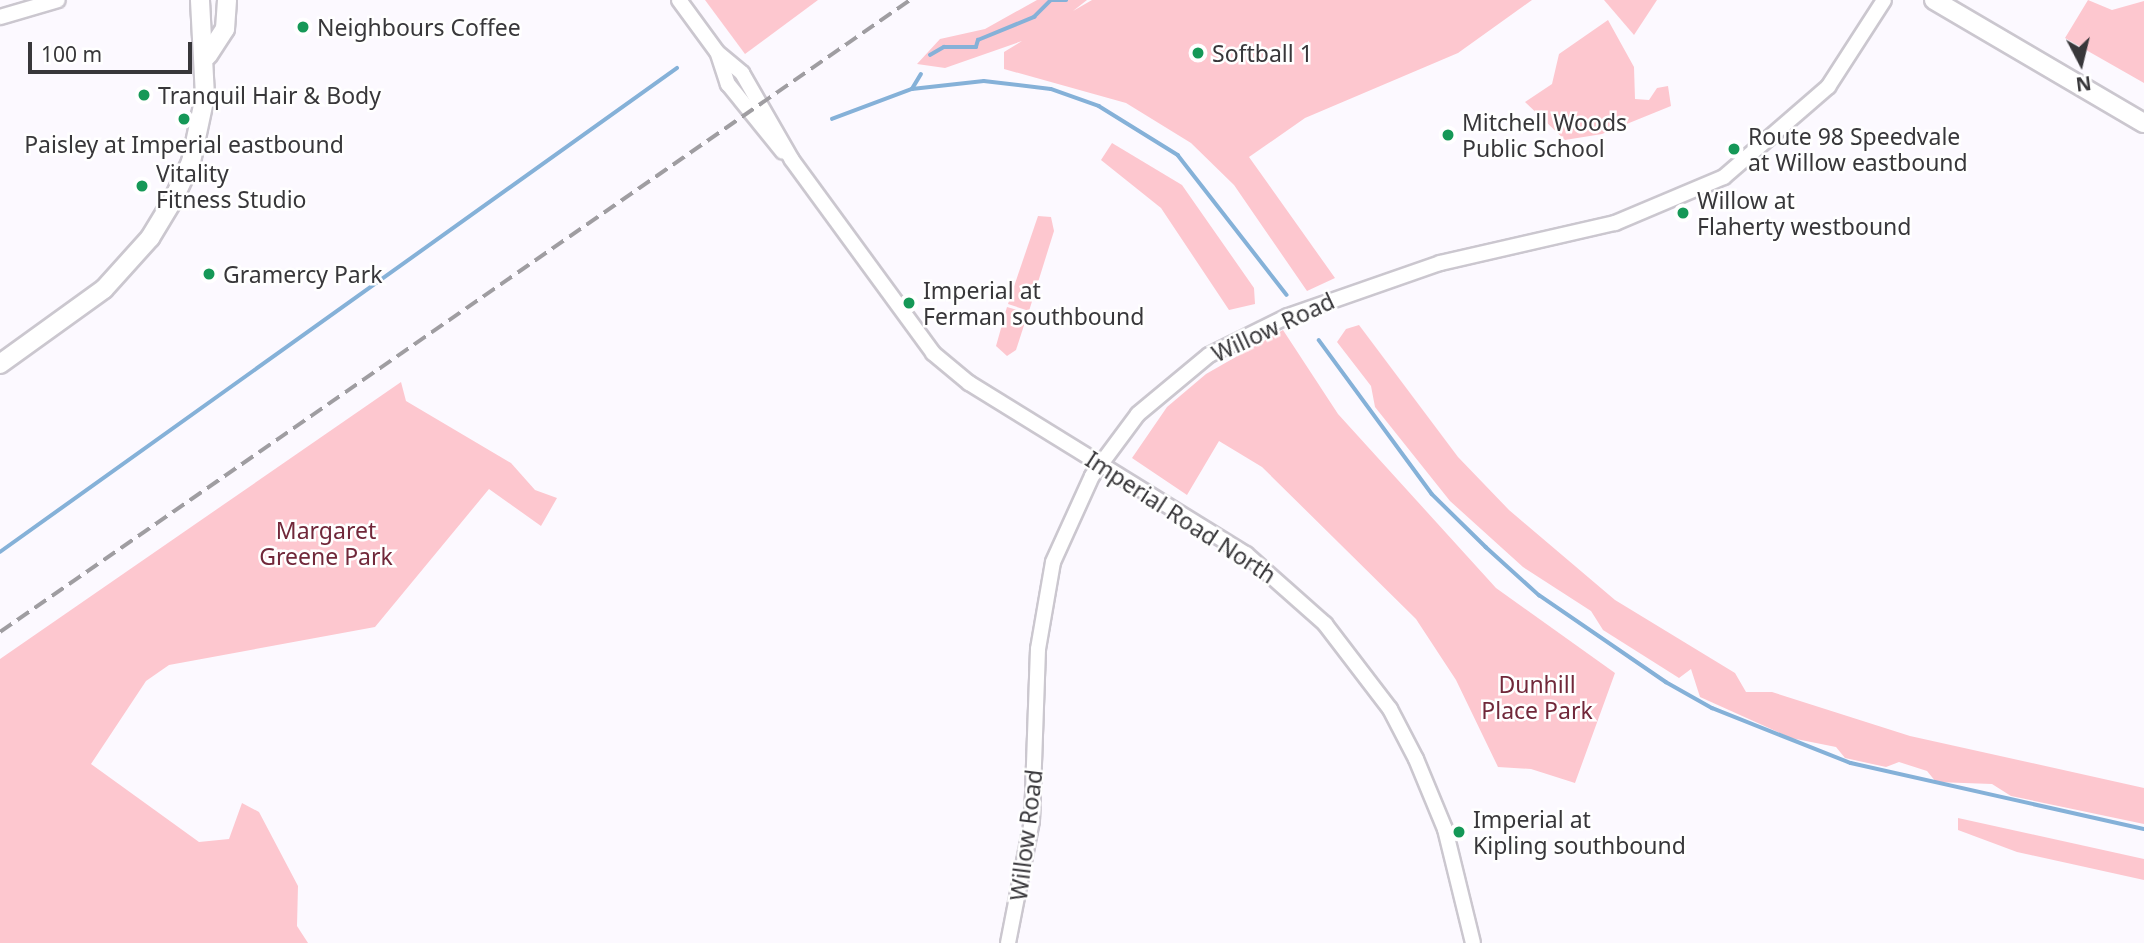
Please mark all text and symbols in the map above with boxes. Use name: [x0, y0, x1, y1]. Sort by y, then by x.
place label: Neighbours Coffee: [317, 13, 521, 41]
marker: Neighbours Coffee: [295, 19, 311, 35]
scale bar: [32, 28, 196, 72]
north arrow: [2046, 28, 2116, 98]
place label: Softball 1: [1212, 39, 1313, 67]
text: 100 m: [41, 40, 102, 68]
marker: Softball 1: [1190, 45, 1206, 61]
text: N: [2074, 70, 2093, 98]
place label: Tranquil Hair & Body: [158, 81, 381, 109]
marker: Tranquil Hair & Body: [136, 87, 152, 103]
place label: Mitchell Woods Public School: [1462, 108, 1627, 162]
marker: Paisley at Imperial eastbound: [176, 111, 192, 127]
place label: Route 98 Speedvale at Willow eastbound: [1748, 122, 1968, 176]
marker: Mitchell Woods Public School: [1440, 127, 1456, 143]
place label: Paisley at Imperial eastbound: [24, 130, 344, 158]
marker: Route 98 Speedvale at Willow eastbound: [1726, 141, 1742, 157]
place label: Vitality Fitness Studio: [156, 159, 307, 213]
marker: Vitality Fitness Studio: [134, 178, 150, 194]
place label: Willow at Flaherty westbound: [1697, 186, 1911, 240]
marker: Willow at Flaherty westbound: [1675, 205, 1691, 221]
place label: Gramercy Park: [223, 260, 383, 288]
marker: Gramercy Park: [201, 266, 217, 282]
place label: Imperial at Ferman southbound: [923, 276, 1144, 330]
street label: Willow Road: [1207, 287, 1339, 367]
marker: Imperial at Ferman southbound: [901, 295, 917, 311]
street label: Imperial Road North: [1081, 445, 1281, 589]
park label: Margaret Greene Park: [259, 516, 393, 570]
park label: Dunhill Place Park: [1481, 670, 1593, 724]
street label: Willow Road: [1004, 768, 1048, 902]
place label: Imperial at Kipling southbound: [1473, 805, 1686, 859]
marker: Imperial at Kipling southbound: [1451, 824, 1467, 840]

